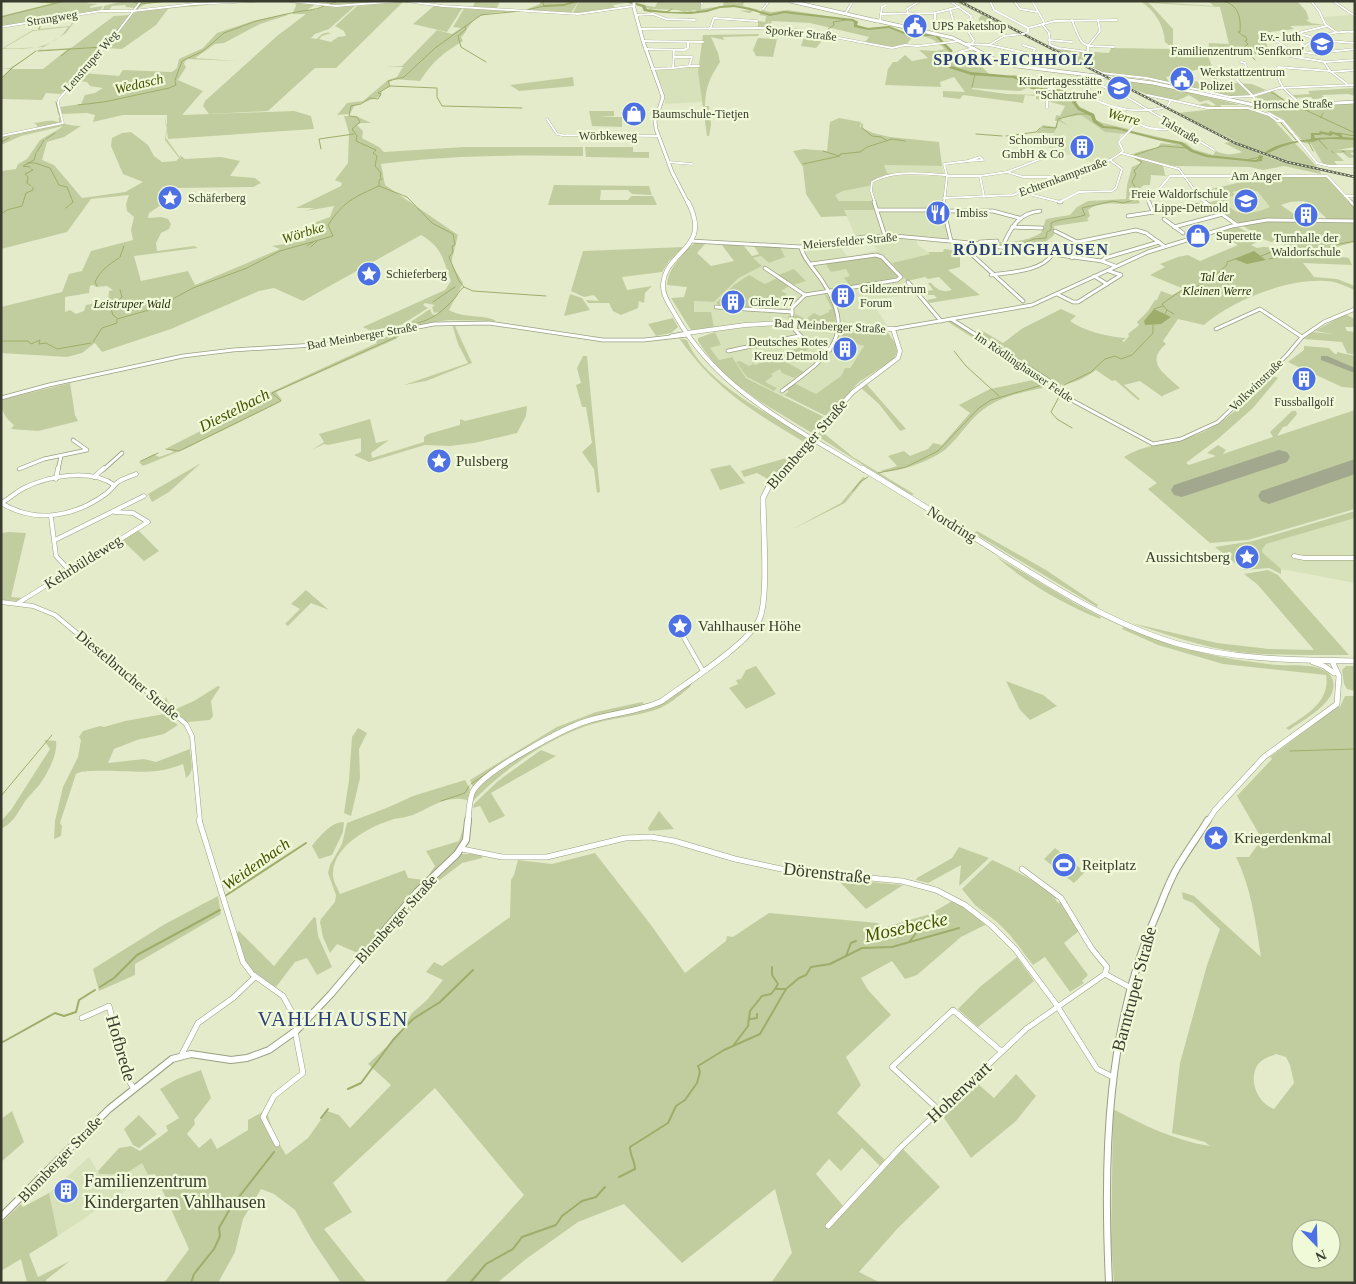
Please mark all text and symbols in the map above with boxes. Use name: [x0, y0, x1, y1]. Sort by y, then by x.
street label: Strangweg: [26, 7, 78, 29]
public building icon: UPS Paketshop: [902, 13, 928, 39]
place label: UPS Paketshop: [932, 19, 1006, 33]
street label: Sporker Straße: [765, 22, 837, 44]
street label: Lenstruper Weg: [61, 28, 121, 94]
place label: Ev.- luth. Familienzentrum 'Senfkorn': [1171, 30, 1304, 58]
school or university icon: Ev.- luth. Familienzentrum 'Senfkorn': [1309, 31, 1335, 57]
district label: SPORK-EICHHOLZ: [933, 51, 1095, 68]
place label: Werkstattzentrum Polizei: [1200, 65, 1286, 93]
public building icon: Werkstattzentrum Polizei: [1169, 66, 1195, 92]
water label: Wedasch: [113, 71, 165, 97]
place label: Kindertagesstätte "Schatztruhe": [1019, 74, 1102, 102]
school or university icon: Kindertagesstätte "Schatztruhe": [1106, 75, 1132, 101]
street label: Hornsche Straße: [1253, 96, 1333, 112]
shop icon: Baumschule-Tietjen: [621, 101, 647, 127]
water label: Werre: [1106, 105, 1142, 129]
place label: Baumschule-Tietjen: [652, 107, 749, 121]
street label: Talstraße: [1158, 113, 1202, 147]
street label: Wörbkeweg: [579, 129, 637, 143]
place label: Schomburg GmbH & Co: [1002, 133, 1064, 161]
building icon: Schomburg GmbH & Co: [1069, 134, 1095, 160]
street label: Echternkampstraße: [1017, 155, 1109, 199]
street label: Am Anger: [1231, 169, 1281, 183]
place icon: Schäferberg: [157, 185, 183, 211]
place label: Freie Waldorfschule Lippe-Detmold: [1131, 187, 1228, 215]
school or university icon: Freie Waldorfschule Lippe-Detmold: [1233, 188, 1259, 214]
place label: Schäferberg: [188, 191, 246, 205]
restaurant icon: Imbiss: [925, 200, 951, 226]
building icon: Turnhalle der Waldorfschule: [1293, 202, 1319, 228]
place label: Imbiss: [956, 206, 988, 220]
water label: Wörbke: [280, 219, 326, 247]
shop icon: Superette: [1185, 223, 1211, 249]
place label: Superette: [1216, 229, 1261, 243]
street label: Meiersfelder Straße: [802, 230, 898, 252]
place label: Turnhalle der Waldorfschule: [1271, 231, 1341, 259]
district label: RÖDLINGHAUSEN: [953, 241, 1109, 258]
place icon: Schieferberg: [356, 261, 382, 287]
place label: Schieferberg: [386, 267, 447, 281]
park label: Tal der Kleinen Werre: [1182, 270, 1252, 298]
place label: Gildezentrum Forum: [860, 282, 927, 310]
building icon: Gildezentrum Forum: [830, 283, 856, 309]
building icon: Circle 77: [720, 289, 746, 315]
place label: Circle 77: [750, 295, 794, 309]
park label: Leistruper Wald: [92, 297, 172, 311]
street label: Bad Meinberger Straße: [774, 316, 886, 336]
street label: Bad Meinberger Straße: [306, 319, 418, 353]
street label: Im Rödlinghauser Felde: [972, 329, 1076, 405]
place label: Deutsches Rotes Kreuz Detmold: [748, 335, 828, 363]
building icon: Deutsches Rotes Kreuz Detmold: [832, 336, 858, 362]
street label: Volkwinstraße: [1226, 356, 1286, 414]
building icon: Fussballgolf: [1291, 366, 1317, 392]
water label: Diestelbach: [195, 385, 272, 435]
place label: Fussballgolf: [1274, 395, 1334, 409]
street label: Blomberger Straße: [764, 396, 850, 492]
place icon: Pulsberg: [426, 448, 452, 474]
place label: Pulsberg: [456, 453, 509, 469]
street label: Nordring: [924, 503, 980, 546]
street label: Kehrbüldeweg: [41, 532, 125, 592]
place icon: Aussichtsberg: [1234, 544, 1260, 570]
place label: Aussichtsberg: [1145, 549, 1230, 565]
place icon: Vahlhauser Höhe: [667, 613, 693, 639]
place label: Vahlhauser Höhe: [698, 618, 801, 634]
street label: Diestelbrucher Straße: [73, 627, 183, 723]
place icon: Kriegerdenkmal: [1203, 825, 1229, 851]
place label: Kriegerdenkmal: [1234, 830, 1331, 846]
water label: Weidenbach: [219, 835, 293, 893]
sports icon: Reitplatz: [1051, 852, 1077, 878]
place label: Reitplatz: [1082, 857, 1136, 873]
street label: Dörenstraße: [782, 858, 872, 888]
street label: Blomberger Straße: [352, 871, 440, 967]
water label: Mosebecke: [862, 908, 949, 946]
street label: Barntruper Straße: [1108, 924, 1160, 1054]
district label: VAHLHAUSEN: [258, 1007, 408, 1031]
street label: Hofbrede: [102, 1013, 140, 1083]
street label: Hohenwart: [923, 1057, 995, 1127]
street label: Blomberger Straße: [15, 1112, 105, 1205]
place label: Familienzentrum Kindergarten Vahlhausen: [84, 1171, 266, 1212]
building icon: Familienzentrum Kindergarten Vahlhausen: [53, 1178, 79, 1204]
north arrow: [1291, 1219, 1341, 1269]
text: N: [1313, 1247, 1328, 1264]

